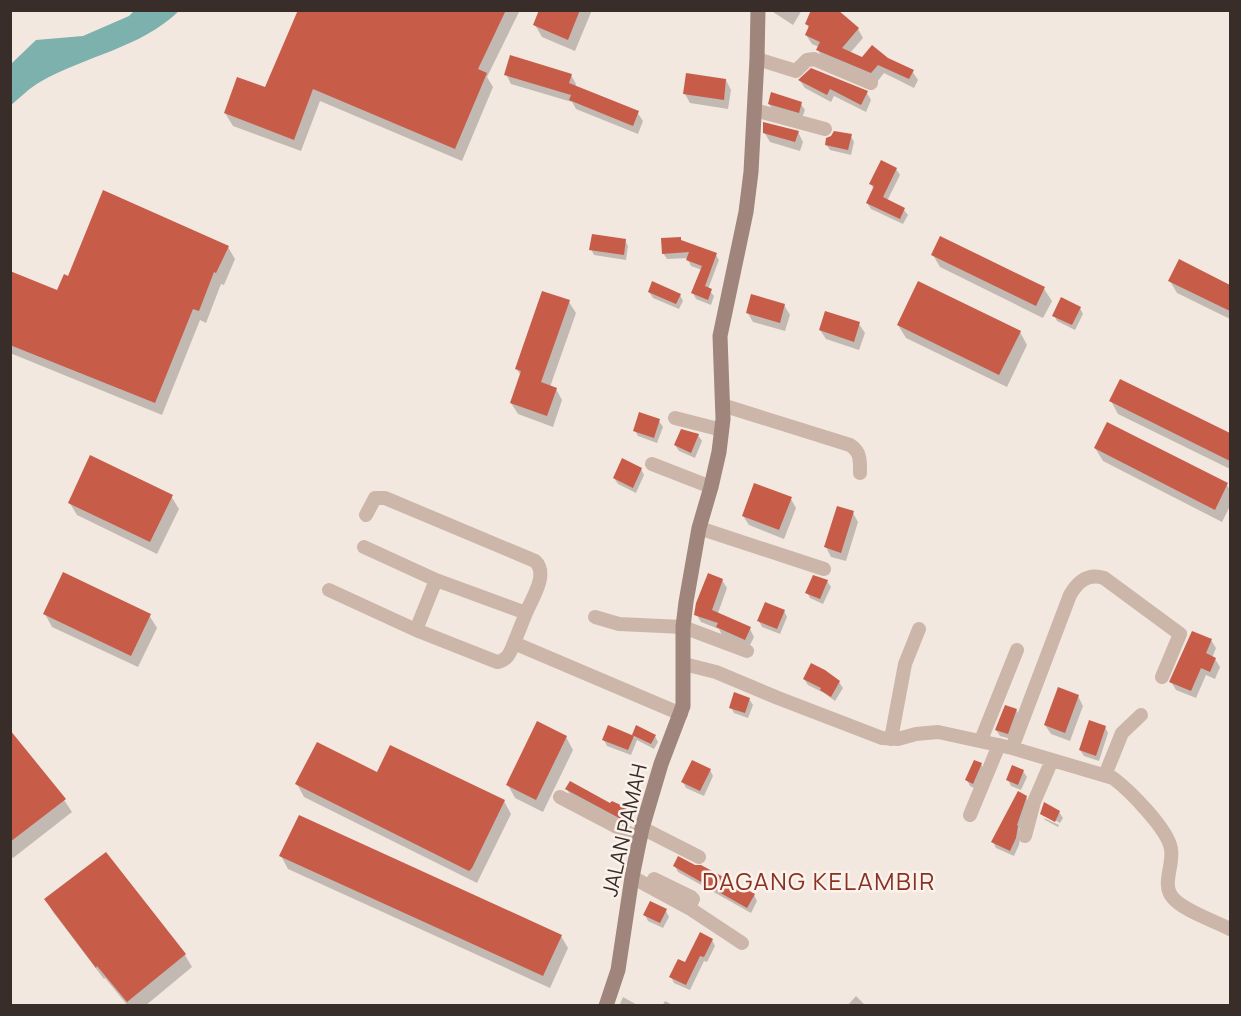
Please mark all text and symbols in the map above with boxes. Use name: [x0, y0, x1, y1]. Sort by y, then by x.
street label: JALAN PAMAH: [595, 761, 653, 899]
district label: DAGANG KELAMBIR: [702, 864, 936, 897]

